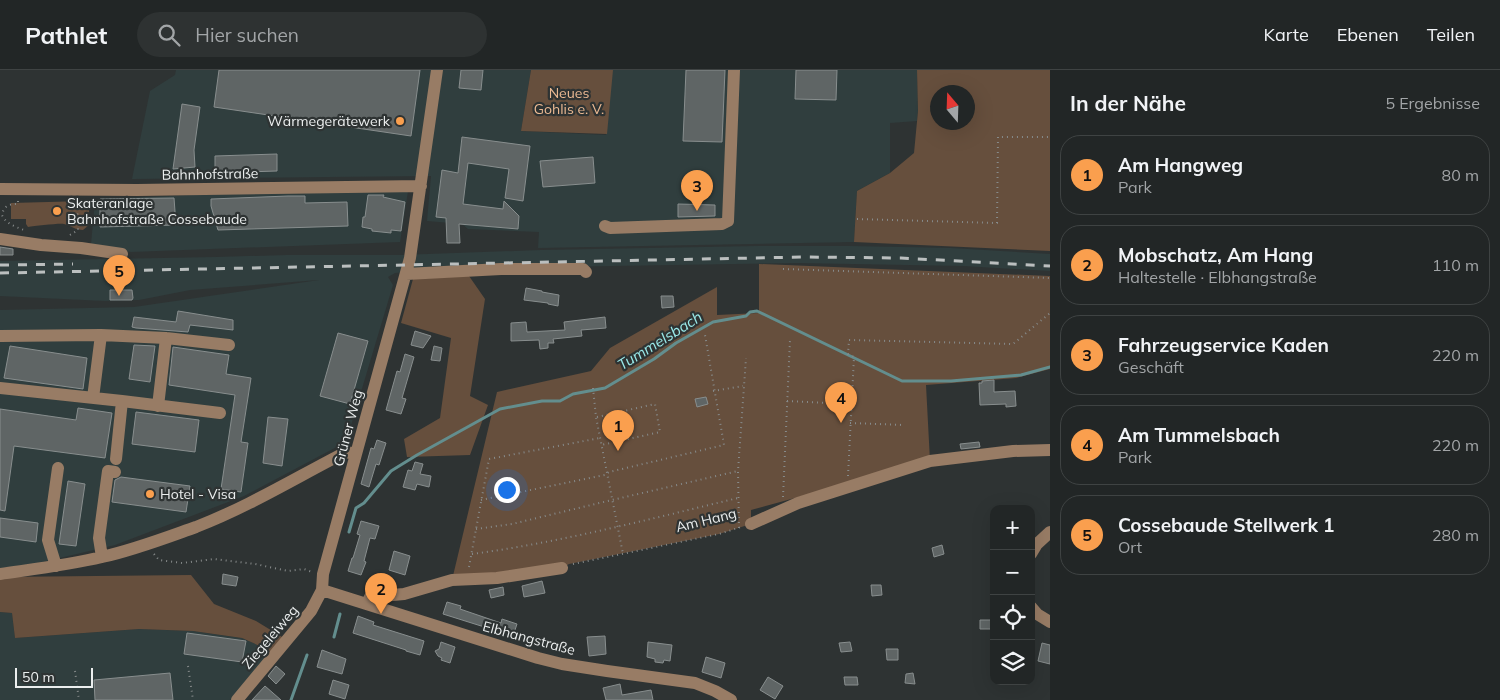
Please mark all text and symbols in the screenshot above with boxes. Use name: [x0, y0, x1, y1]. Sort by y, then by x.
search box: [137, 12, 487, 57]
text: Pathlet: [25, 20, 107, 50]
icon: search: [155, 21, 183, 49]
text: Hier suchen: [195, 23, 299, 47]
text: Karte: [1263, 23, 1309, 46]
text: Ebenen: [1337, 23, 1399, 46]
text: Teilen: [1427, 23, 1475, 46]
park label: Neues Gohlis e. V.: [534, 84, 604, 118]
north arrow: [930, 85, 975, 130]
text: In der Nähe: [1070, 90, 1186, 116]
text: 5 Ergebnisse: [1385, 93, 1480, 113]
place label: Wärmegerätewerk: [267, 112, 391, 130]
marker: Wärmegerätewerk: [394, 115, 406, 127]
text: Am Hangweg: [1118, 153, 1243, 177]
street label: Bahnhofstraße: [161, 164, 259, 184]
text: 1: [1082, 165, 1092, 185]
text: 80 m: [1442, 165, 1479, 185]
pin: 3: [681, 170, 713, 211]
text: Park: [1118, 177, 1152, 197]
place label: Skateranlage Bahnhofstraße Cossebaude: [67, 194, 247, 228]
marker: Skateranlage Bahnhofstraße Cossebaude: [51, 205, 63, 217]
text: Mobschatz, Am Hang: [1118, 243, 1313, 267]
pin: 5: [103, 255, 135, 296]
text: 2: [1082, 255, 1092, 275]
text: 110 m: [1432, 255, 1479, 275]
text: Haltestelle · Elbhangstraße: [1118, 267, 1317, 287]
water label: Tummelsbach: [614, 307, 706, 374]
text: Fahrzeugservice Kaden: [1118, 333, 1329, 357]
text: 3: [1082, 345, 1092, 365]
text: 220 m: [1432, 345, 1479, 365]
text: Geschäft: [1118, 357, 1184, 377]
pin: 4: [825, 382, 857, 423]
street label: Grüner Weg: [329, 388, 367, 468]
pin: 1: [602, 410, 634, 451]
text: Am Tummelsbach: [1118, 423, 1280, 447]
text: 4: [1082, 435, 1092, 455]
text: 220 m: [1432, 435, 1479, 455]
text: Park: [1118, 447, 1152, 467]
your location: [494, 477, 520, 503]
place label: Hotel - Visa: [160, 485, 236, 503]
marker: Hotel - Visa: [144, 488, 156, 500]
street label: Am Hang: [674, 504, 738, 536]
map controls: [990, 505, 1035, 685]
button: +: [990, 505, 1035, 550]
text: Cossebaude Stellwerk 1: [1118, 513, 1335, 537]
text: 5: [1082, 525, 1092, 545]
text: 280 m: [1432, 525, 1479, 545]
text: Ort: [1118, 537, 1142, 557]
button: −: [990, 550, 1035, 595]
pin: 2: [365, 573, 397, 614]
button: locate: [990, 595, 1035, 640]
street label: Ziegeleiweg: [238, 601, 302, 673]
street label: Elbhangstraße: [481, 617, 577, 659]
button: layers: [990, 640, 1035, 685]
scale bar: [15, 665, 92, 688]
text: 50 m: [22, 668, 55, 686]

